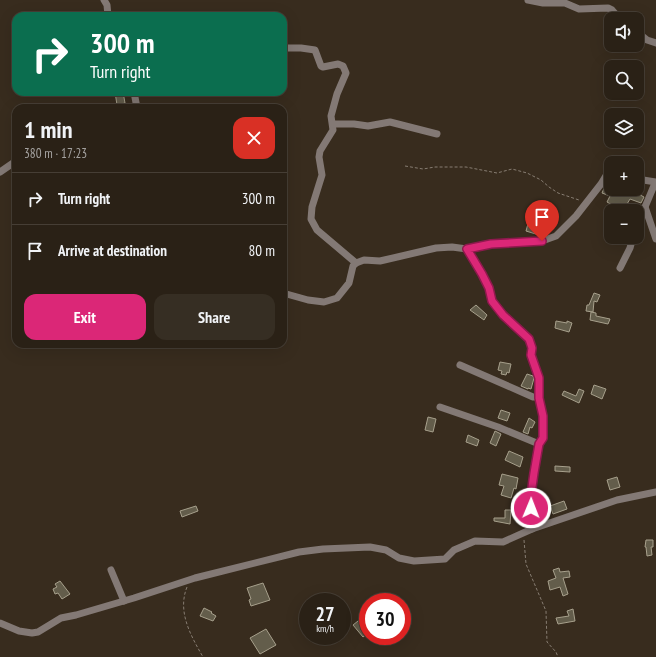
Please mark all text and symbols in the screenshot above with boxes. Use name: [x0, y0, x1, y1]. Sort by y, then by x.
map controls: [604, 12, 644, 244]
button: sound: [604, 12, 644, 52]
text: 300 m: [90, 24, 154, 61]
icon: right: [24, 28, 76, 80]
text: Turn right: [90, 60, 150, 83]
button: search: [604, 60, 644, 100]
button: layers: [604, 108, 644, 148]
text: 1 min: [24, 114, 72, 145]
button: close: [233, 117, 275, 159]
text: 380 m · 17:23: [24, 145, 87, 162]
button: +: [604, 156, 644, 196]
icon: right: [24, 188, 46, 210]
text: Turn right: [58, 189, 110, 208]
text: 300 m: [242, 189, 275, 208]
pin: [525, 200, 559, 241]
button: −: [604, 204, 644, 244]
icon: arrive: [531, 206, 553, 228]
icon: arrive: [24, 240, 46, 262]
text: Arrive at destination: [58, 241, 167, 260]
text: 80 m: [249, 241, 275, 260]
button: Exit: [24, 294, 146, 340]
button: Share: [154, 294, 275, 340]
position arrow: [510, 487, 552, 529]
speed limit sign: 30: [359, 593, 411, 645]
text: 27: [315, 601, 335, 627]
text: km/h: [316, 622, 334, 635]

